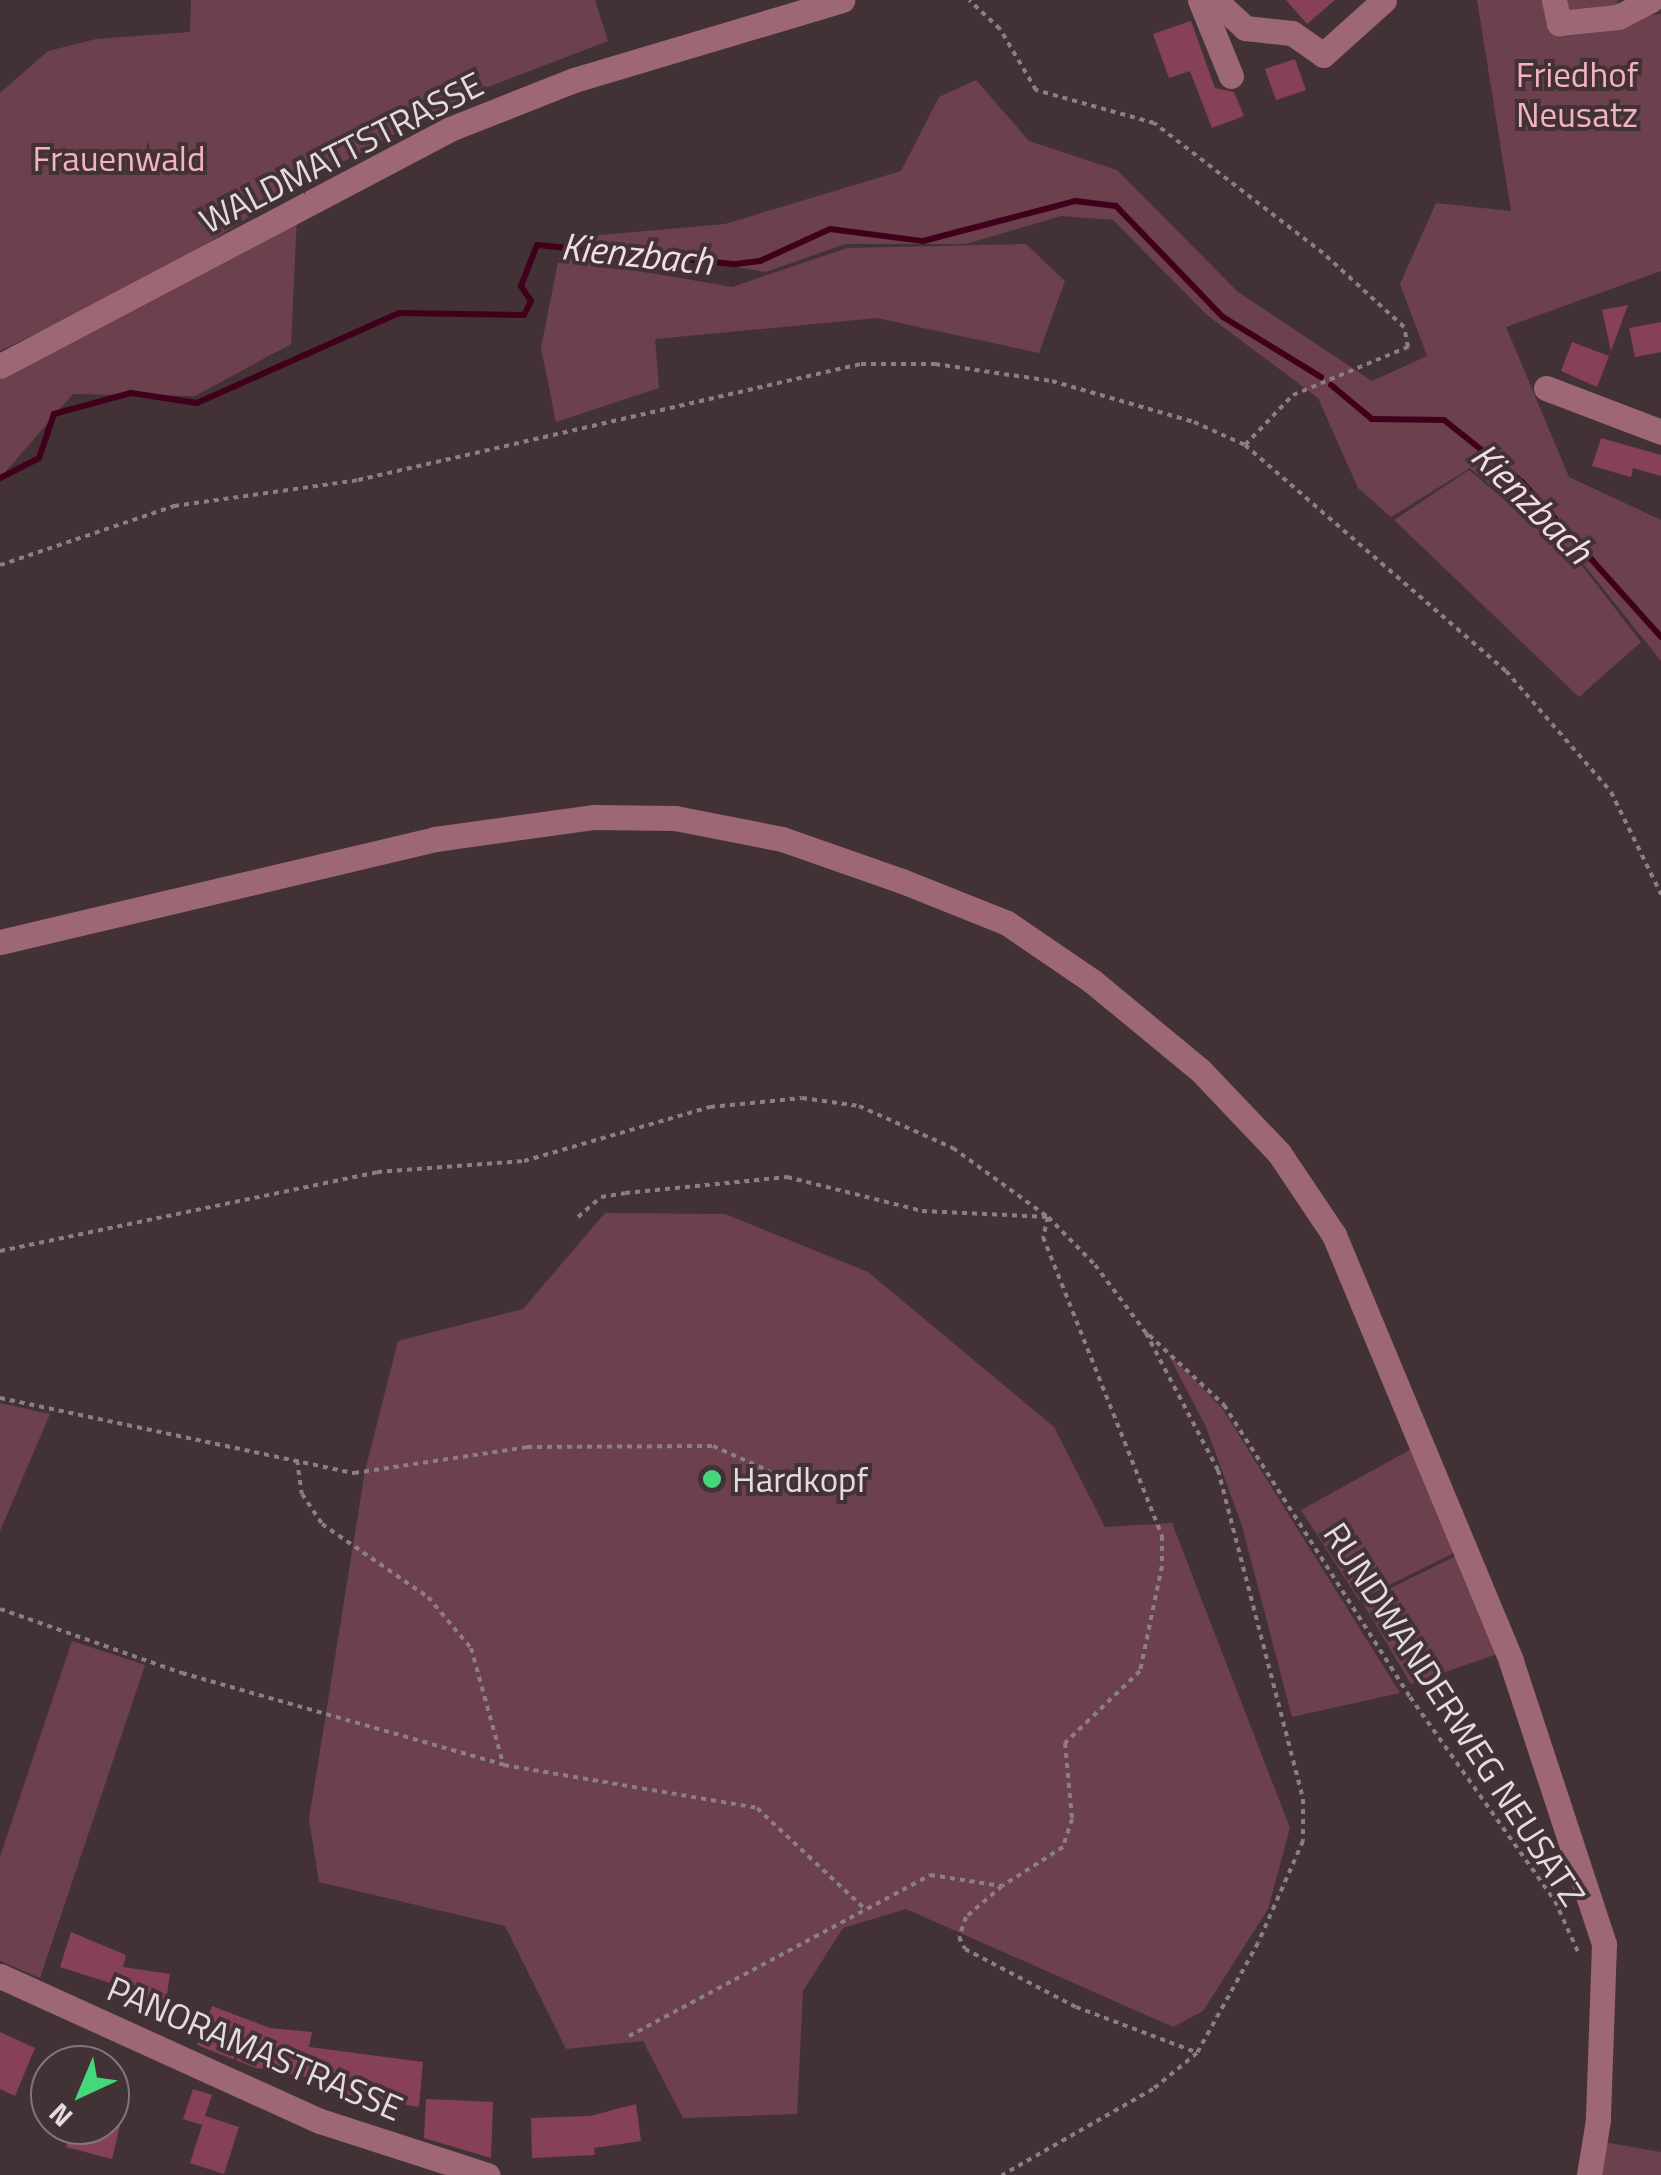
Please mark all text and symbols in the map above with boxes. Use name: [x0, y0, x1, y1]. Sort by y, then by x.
park label: Friedhof Neusatz: [1516, 53, 1638, 135]
street label: WALDMATTSTRASSE: [192, 62, 490, 242]
park label: Frauenwald: [33, 137, 205, 179]
water label: Kienzbach: [559, 223, 715, 285]
water label: Kienzbach: [1462, 433, 1602, 573]
place label: Hardkopf: [732, 1458, 868, 1500]
marker: Hardkopf: [701, 1468, 723, 1490]
street label: RUNDWANDERWEG NEUSATZ: [1315, 1515, 1595, 1913]
street label: PANORAMASTRASSE: [101, 1967, 409, 2129]
north arrow: [30, 2045, 130, 2145]
text: N: [38, 2093, 82, 2138]

